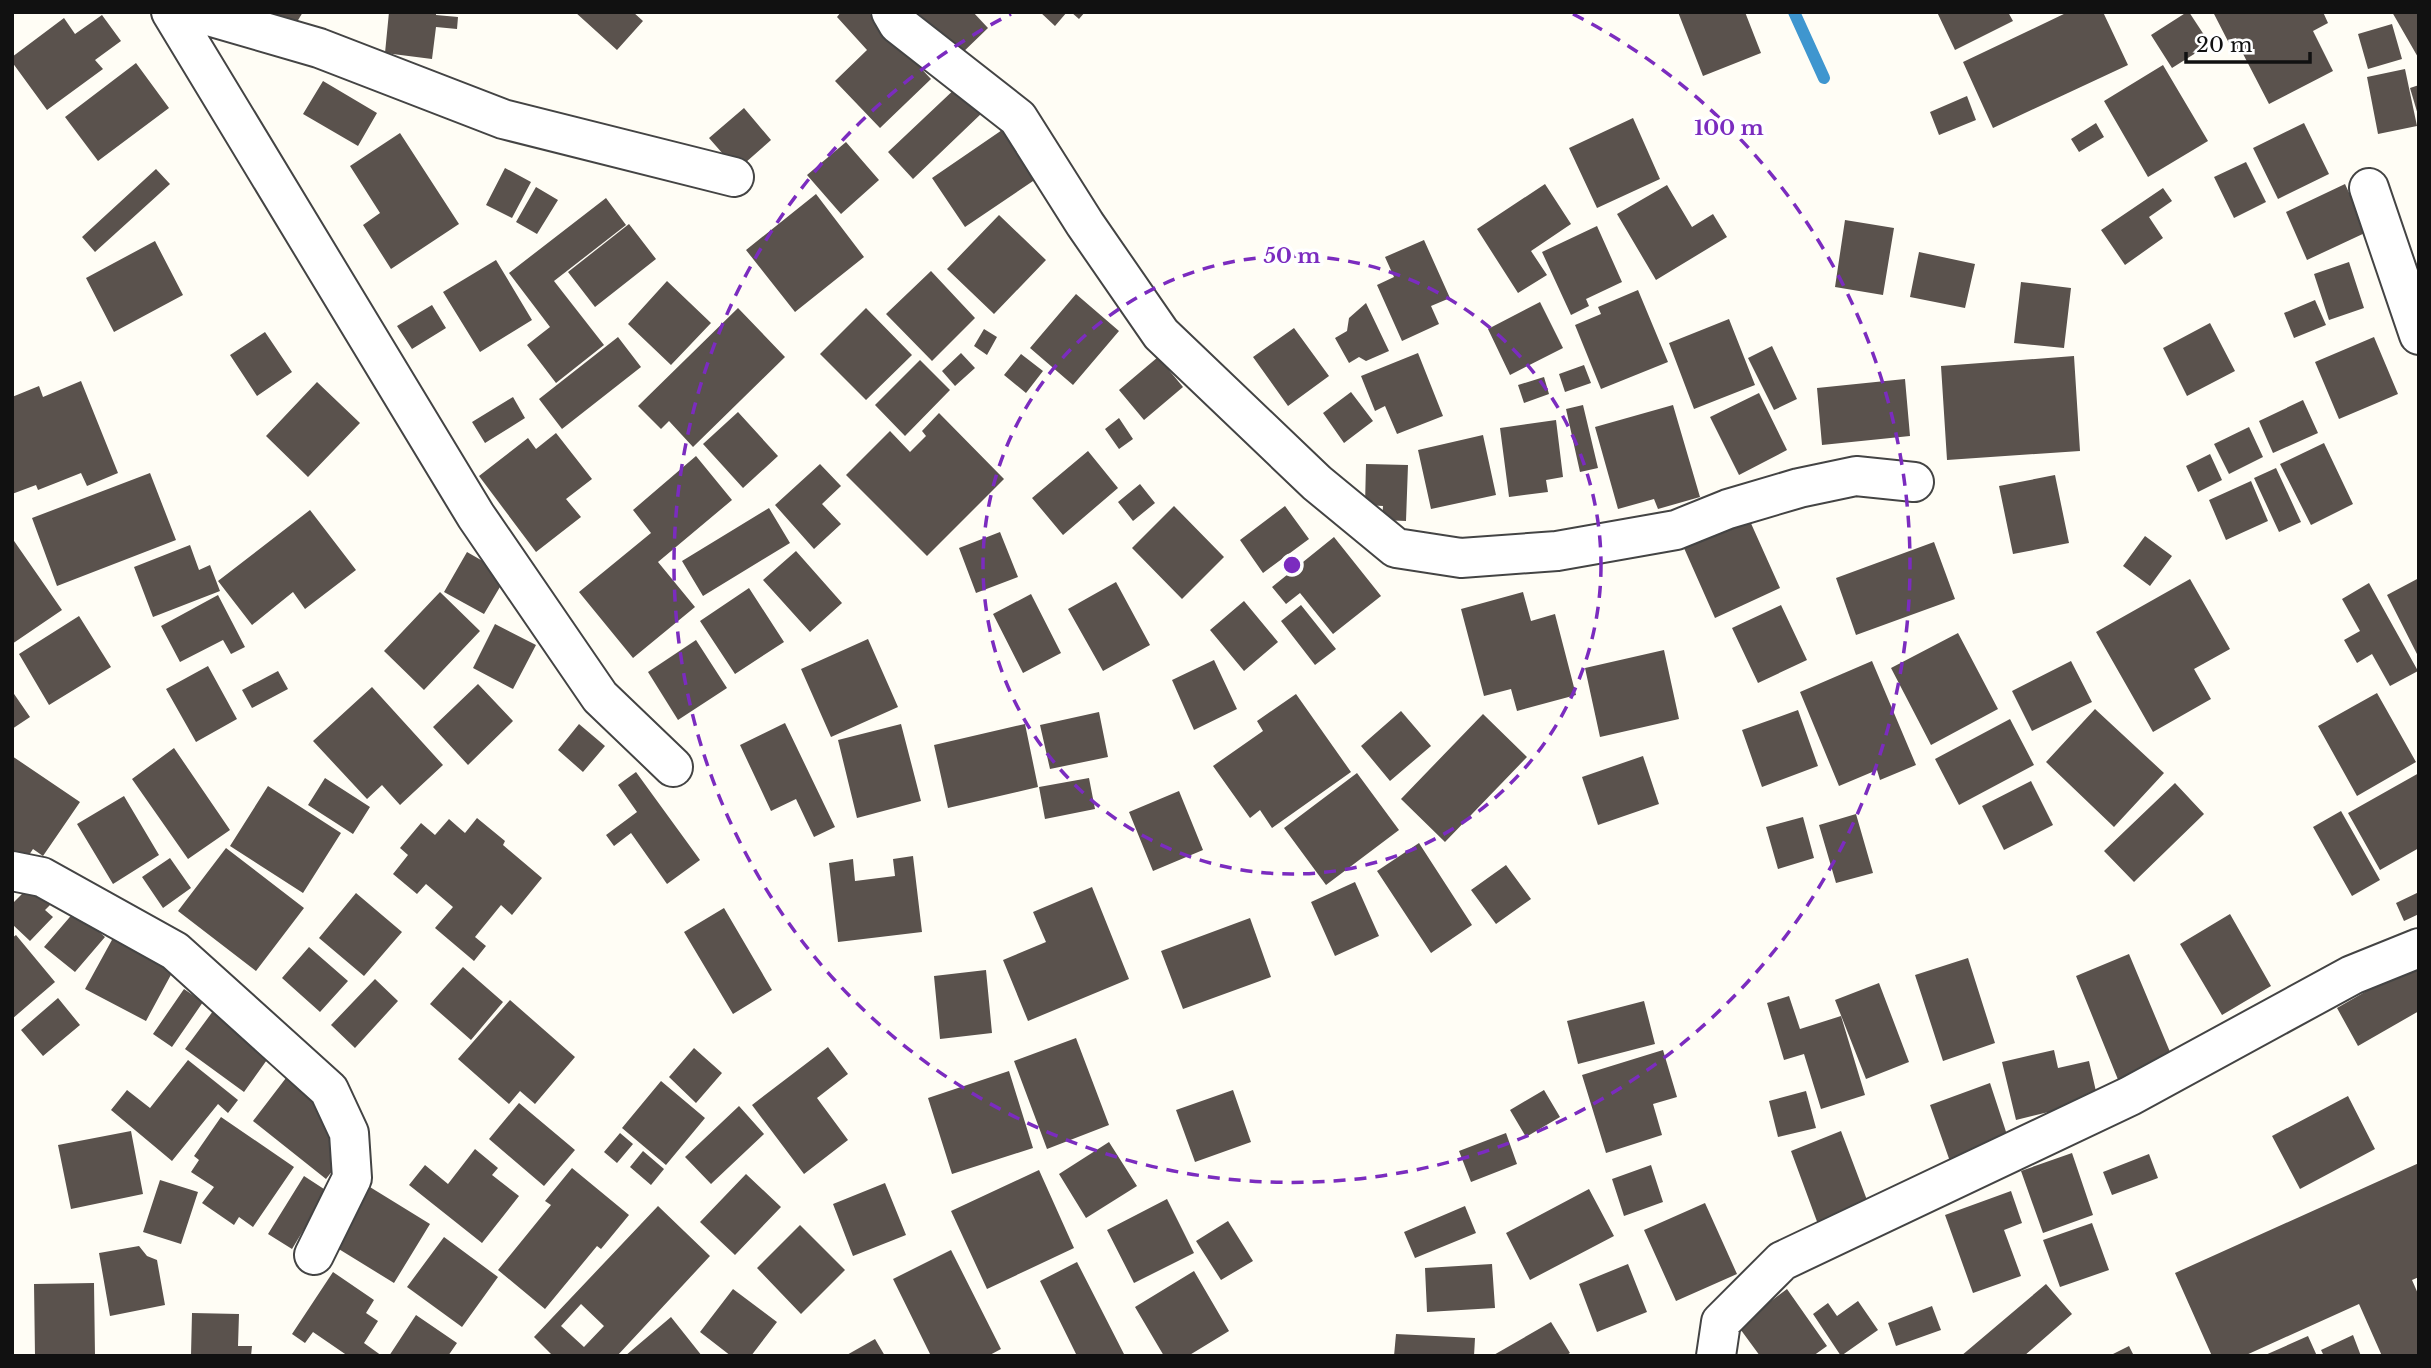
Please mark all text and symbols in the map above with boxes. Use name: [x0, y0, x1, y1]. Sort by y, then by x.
scale bar: [2186, 21, 2310, 65]
text: 20 m: [2196, 32, 2253, 58]
text: 100 m: [1694, 115, 1764, 141]
text: 50 m: [1263, 243, 1321, 269]
centre of rings: [1280, 553, 1304, 577]

